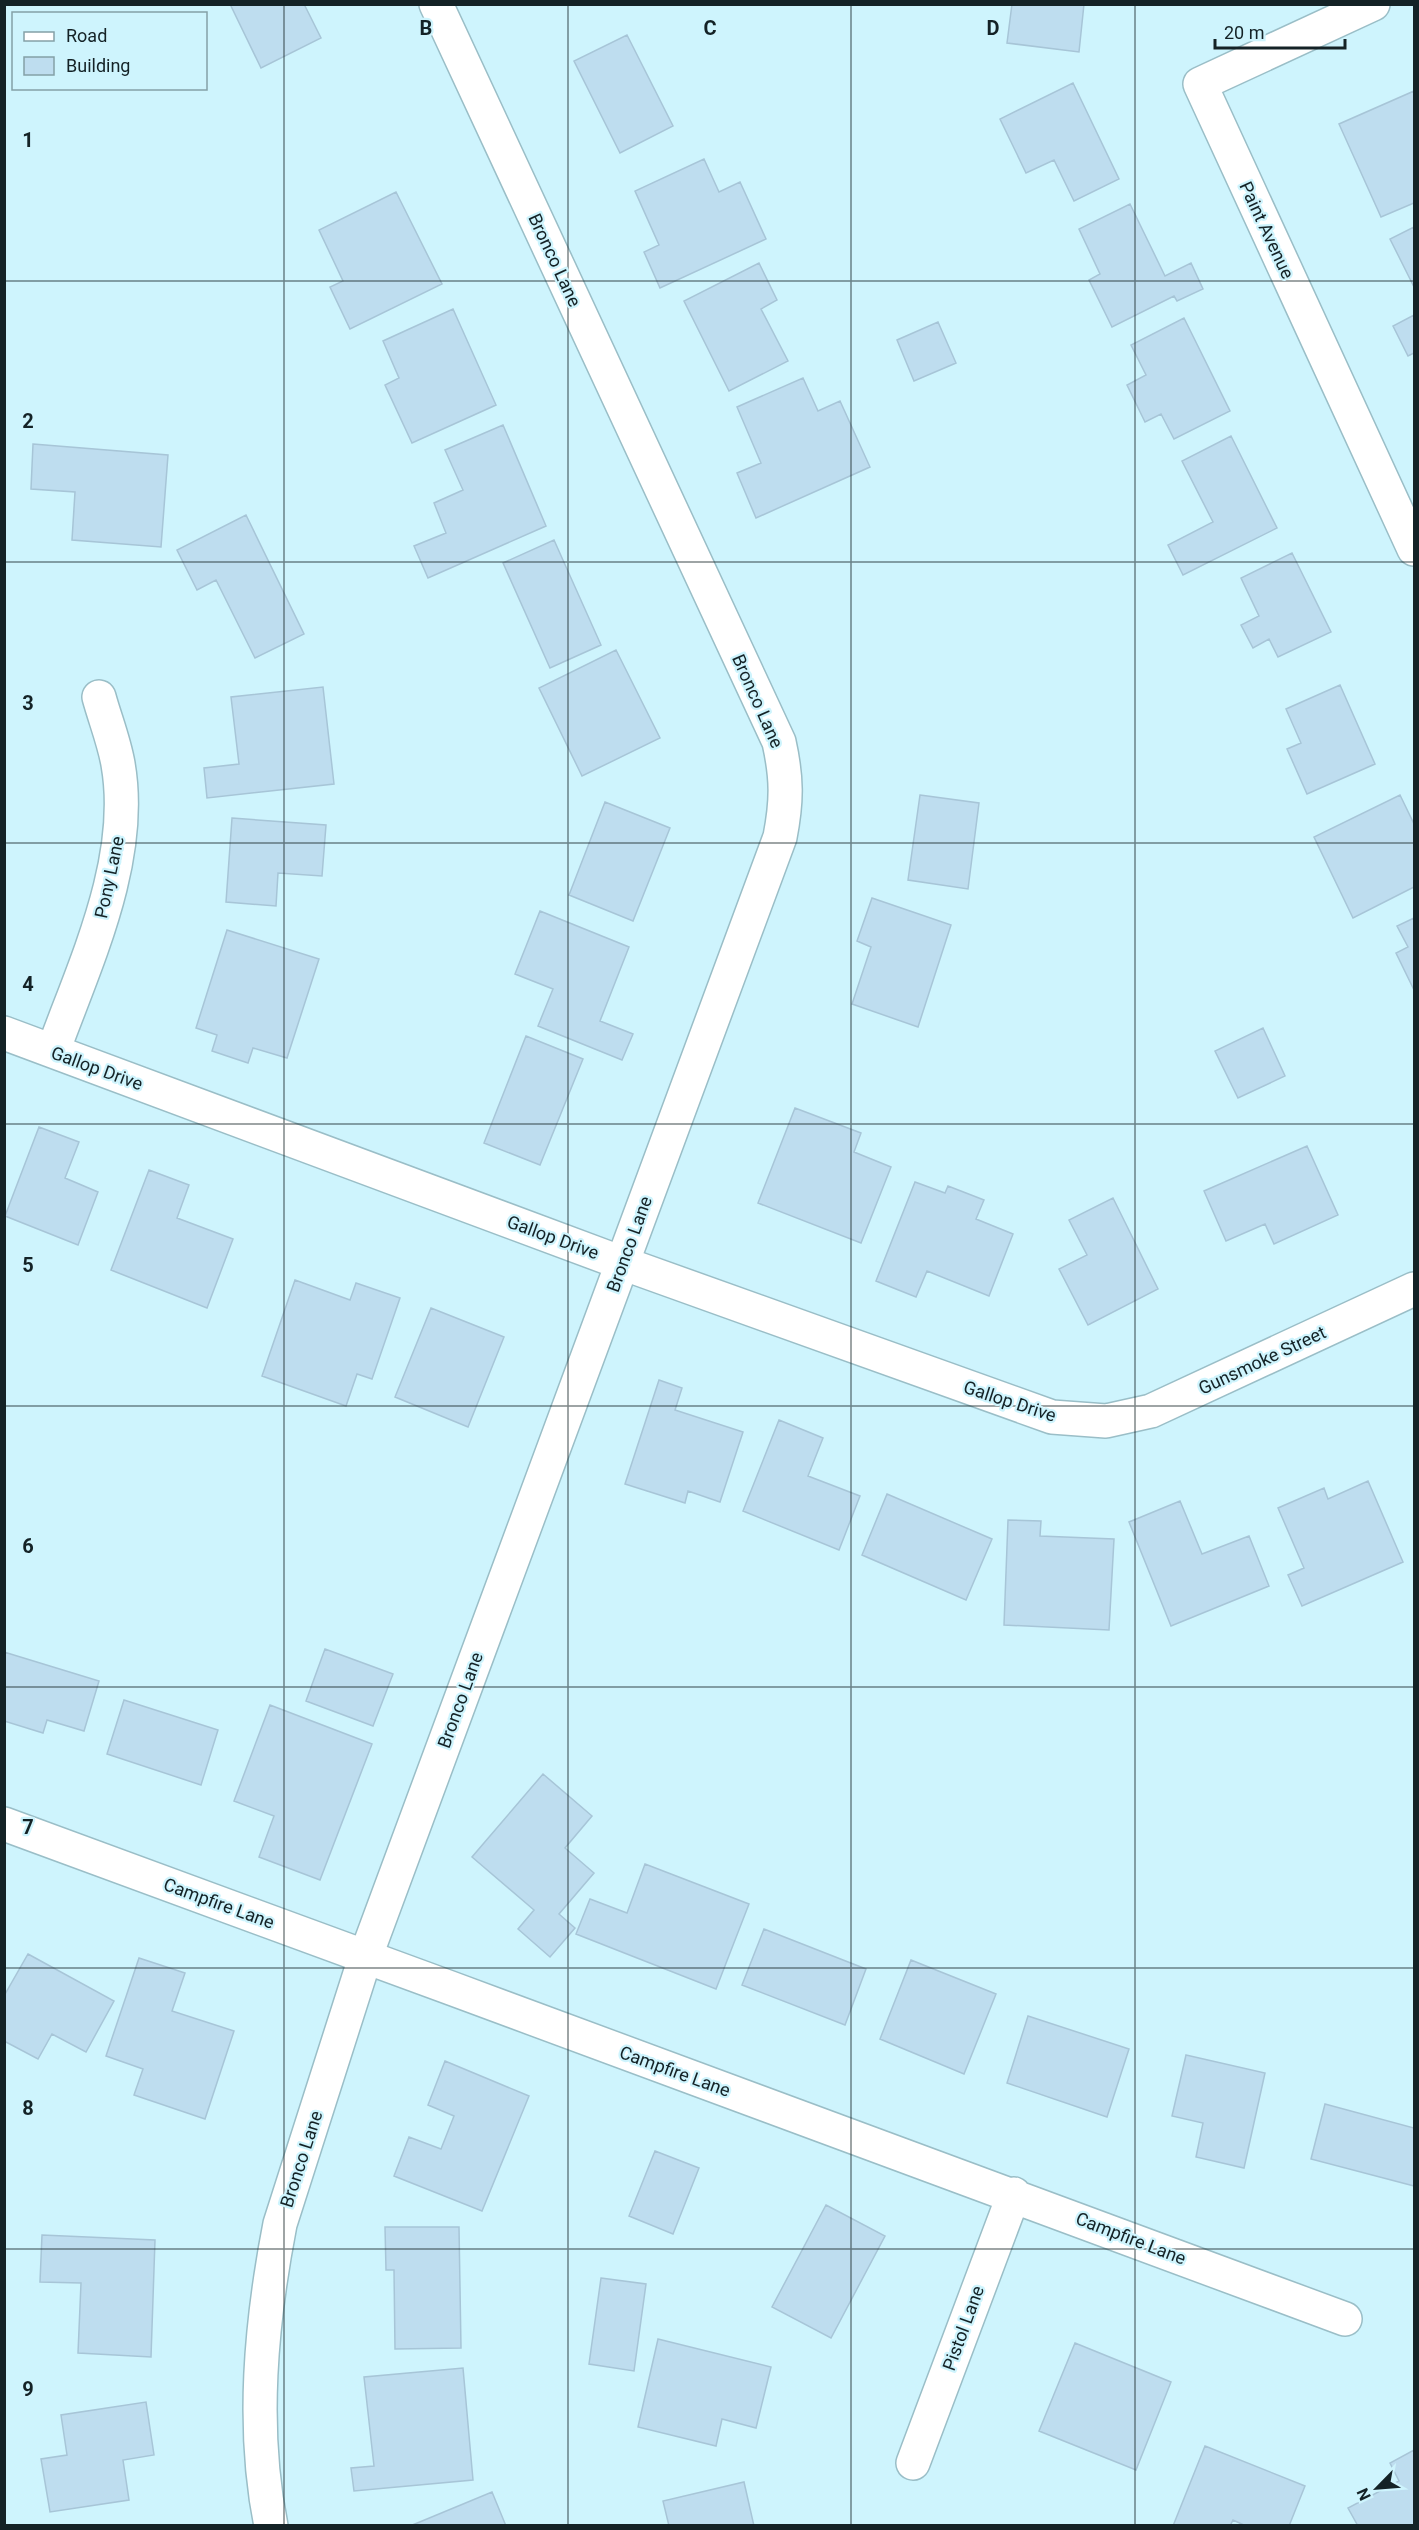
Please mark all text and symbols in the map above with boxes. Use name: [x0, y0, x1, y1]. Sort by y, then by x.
legend: [12, 12, 207, 90]
scale bar: [1215, 12, 1346, 50]
text: B: [420, 16, 432, 40]
text: C: [703, 16, 717, 40]
text: D: [987, 16, 1000, 40]
text: 20 m: [1224, 22, 1264, 43]
text: Road: [66, 25, 107, 46]
text: Building: [66, 55, 130, 76]
text: 1: [22, 128, 34, 152]
street label: Paint Avenue: [1235, 178, 1299, 282]
street label: Bronco Lane: [524, 210, 586, 310]
text: 2: [22, 409, 34, 433]
street label: Bronco Lane: [728, 651, 788, 751]
text: 3: [22, 691, 34, 715]
street label: Pony Lane: [90, 834, 128, 920]
text: 4: [22, 972, 34, 996]
street label: Gallop Drive: [48, 1042, 146, 1094]
street label: Bronco Lane: [602, 1193, 656, 1295]
street label: Gallop Drive: [504, 1211, 602, 1263]
text: 5: [22, 1253, 34, 1277]
street label: Gunsmoke Street: [1195, 1321, 1329, 1399]
street label: Gallop Drive: [961, 1376, 1059, 1426]
text: 6: [22, 1534, 34, 1558]
street label: Bronco Lane: [433, 1649, 487, 1751]
text: 7: [22, 1815, 34, 1839]
street label: Campfire Lane: [161, 1873, 277, 1933]
street label: Campfire Lane: [617, 2041, 733, 2101]
text: 8: [22, 2096, 34, 2120]
street label: Bronco Lane: [275, 2108, 327, 2210]
street label: Campfire Lane: [1073, 2207, 1189, 2269]
street label: Pistol Lane: [938, 2283, 988, 2373]
text: 9: [22, 2377, 34, 2401]
north arrow: [1347, 2458, 1407, 2518]
text: N: [1353, 2485, 1375, 2503]

